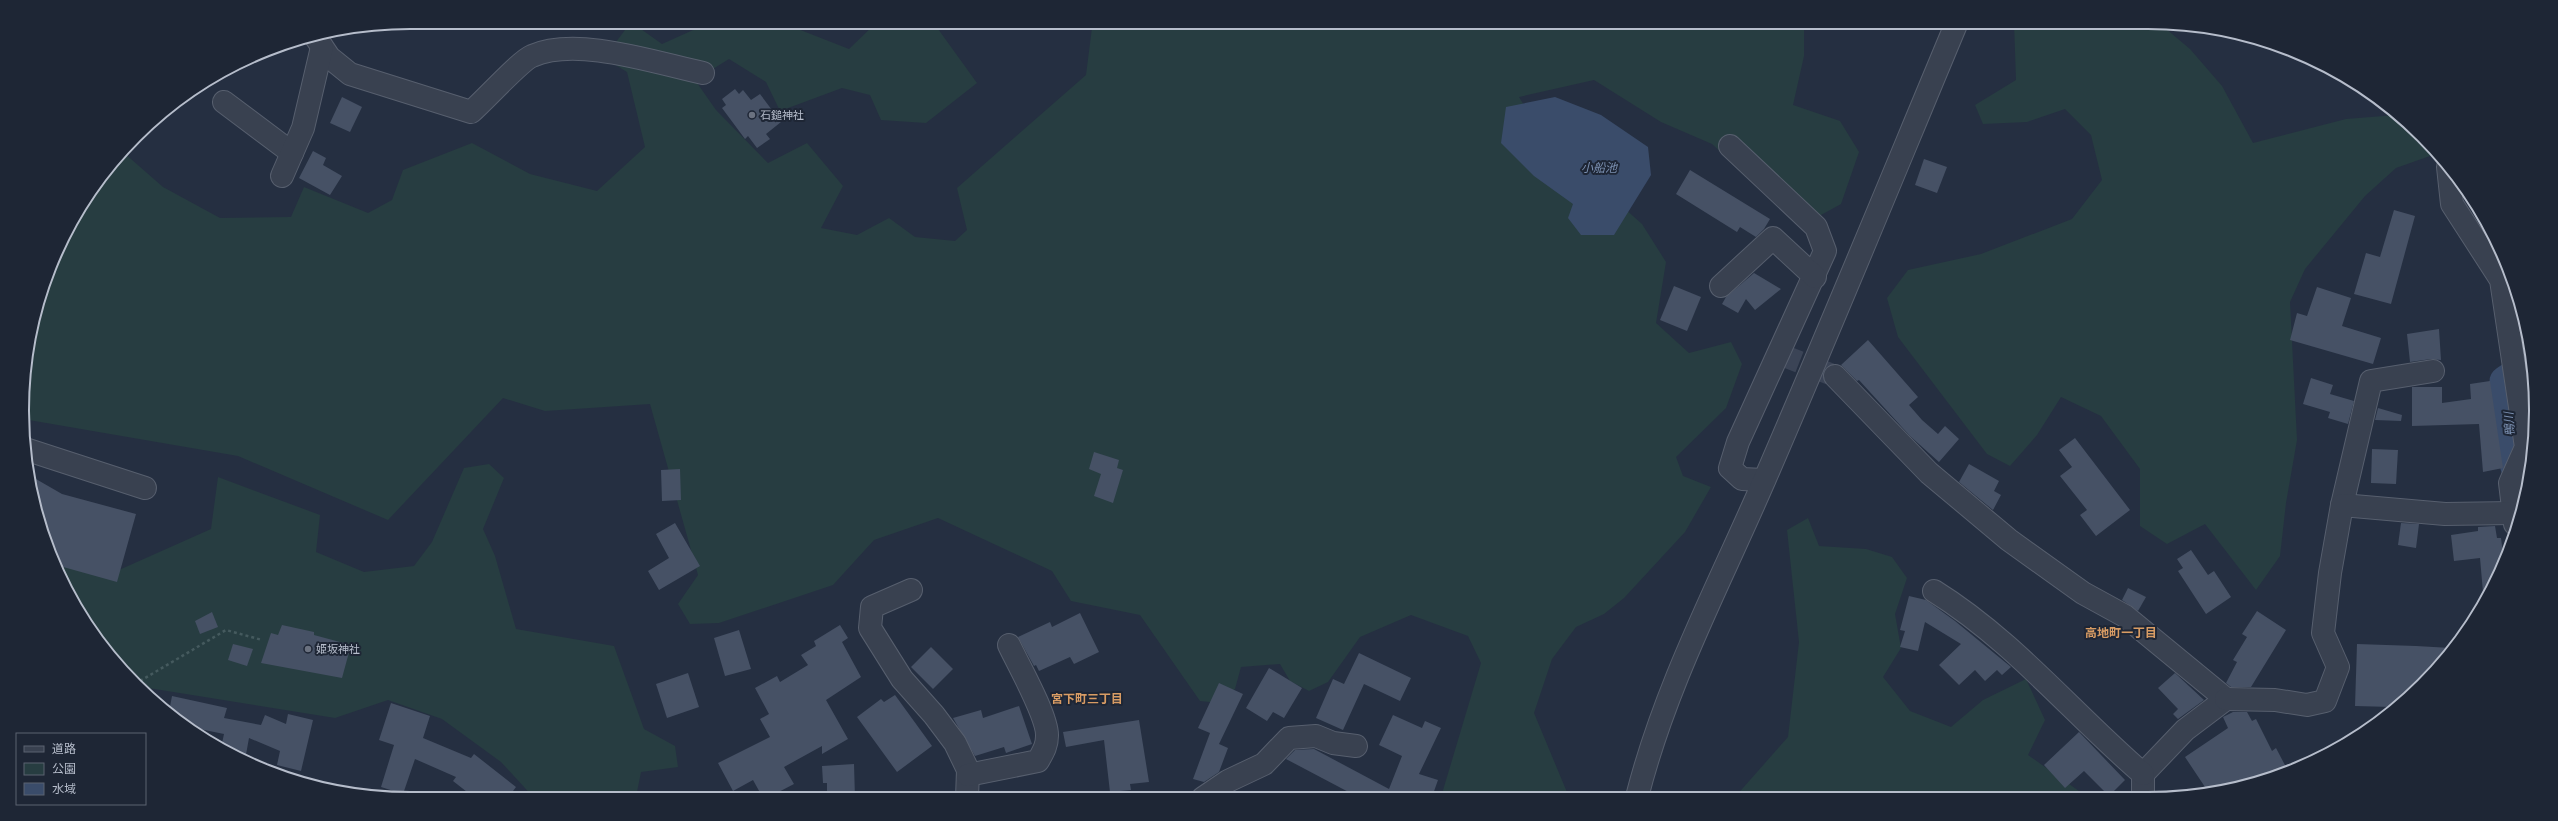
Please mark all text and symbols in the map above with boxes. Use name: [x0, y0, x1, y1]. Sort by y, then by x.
place label: 石鎚神社: [760, 109, 804, 121]
marker: 石鎚神社: [747, 110, 757, 120]
water label: 小船池: [1581, 161, 1618, 174]
water label: 鴨川: [2502, 410, 2516, 436]
district label: 高地町一丁目: [2085, 626, 2157, 639]
place label: 姫坂神社: [316, 643, 360, 655]
marker: 姫坂神社: [303, 644, 313, 654]
district label: 宮下町三丁目: [1051, 692, 1123, 705]
legend: [16, 733, 146, 805]
text: 道路: [52, 742, 76, 755]
text: 公園: [52, 762, 76, 775]
text: 水域: [52, 782, 76, 795]

